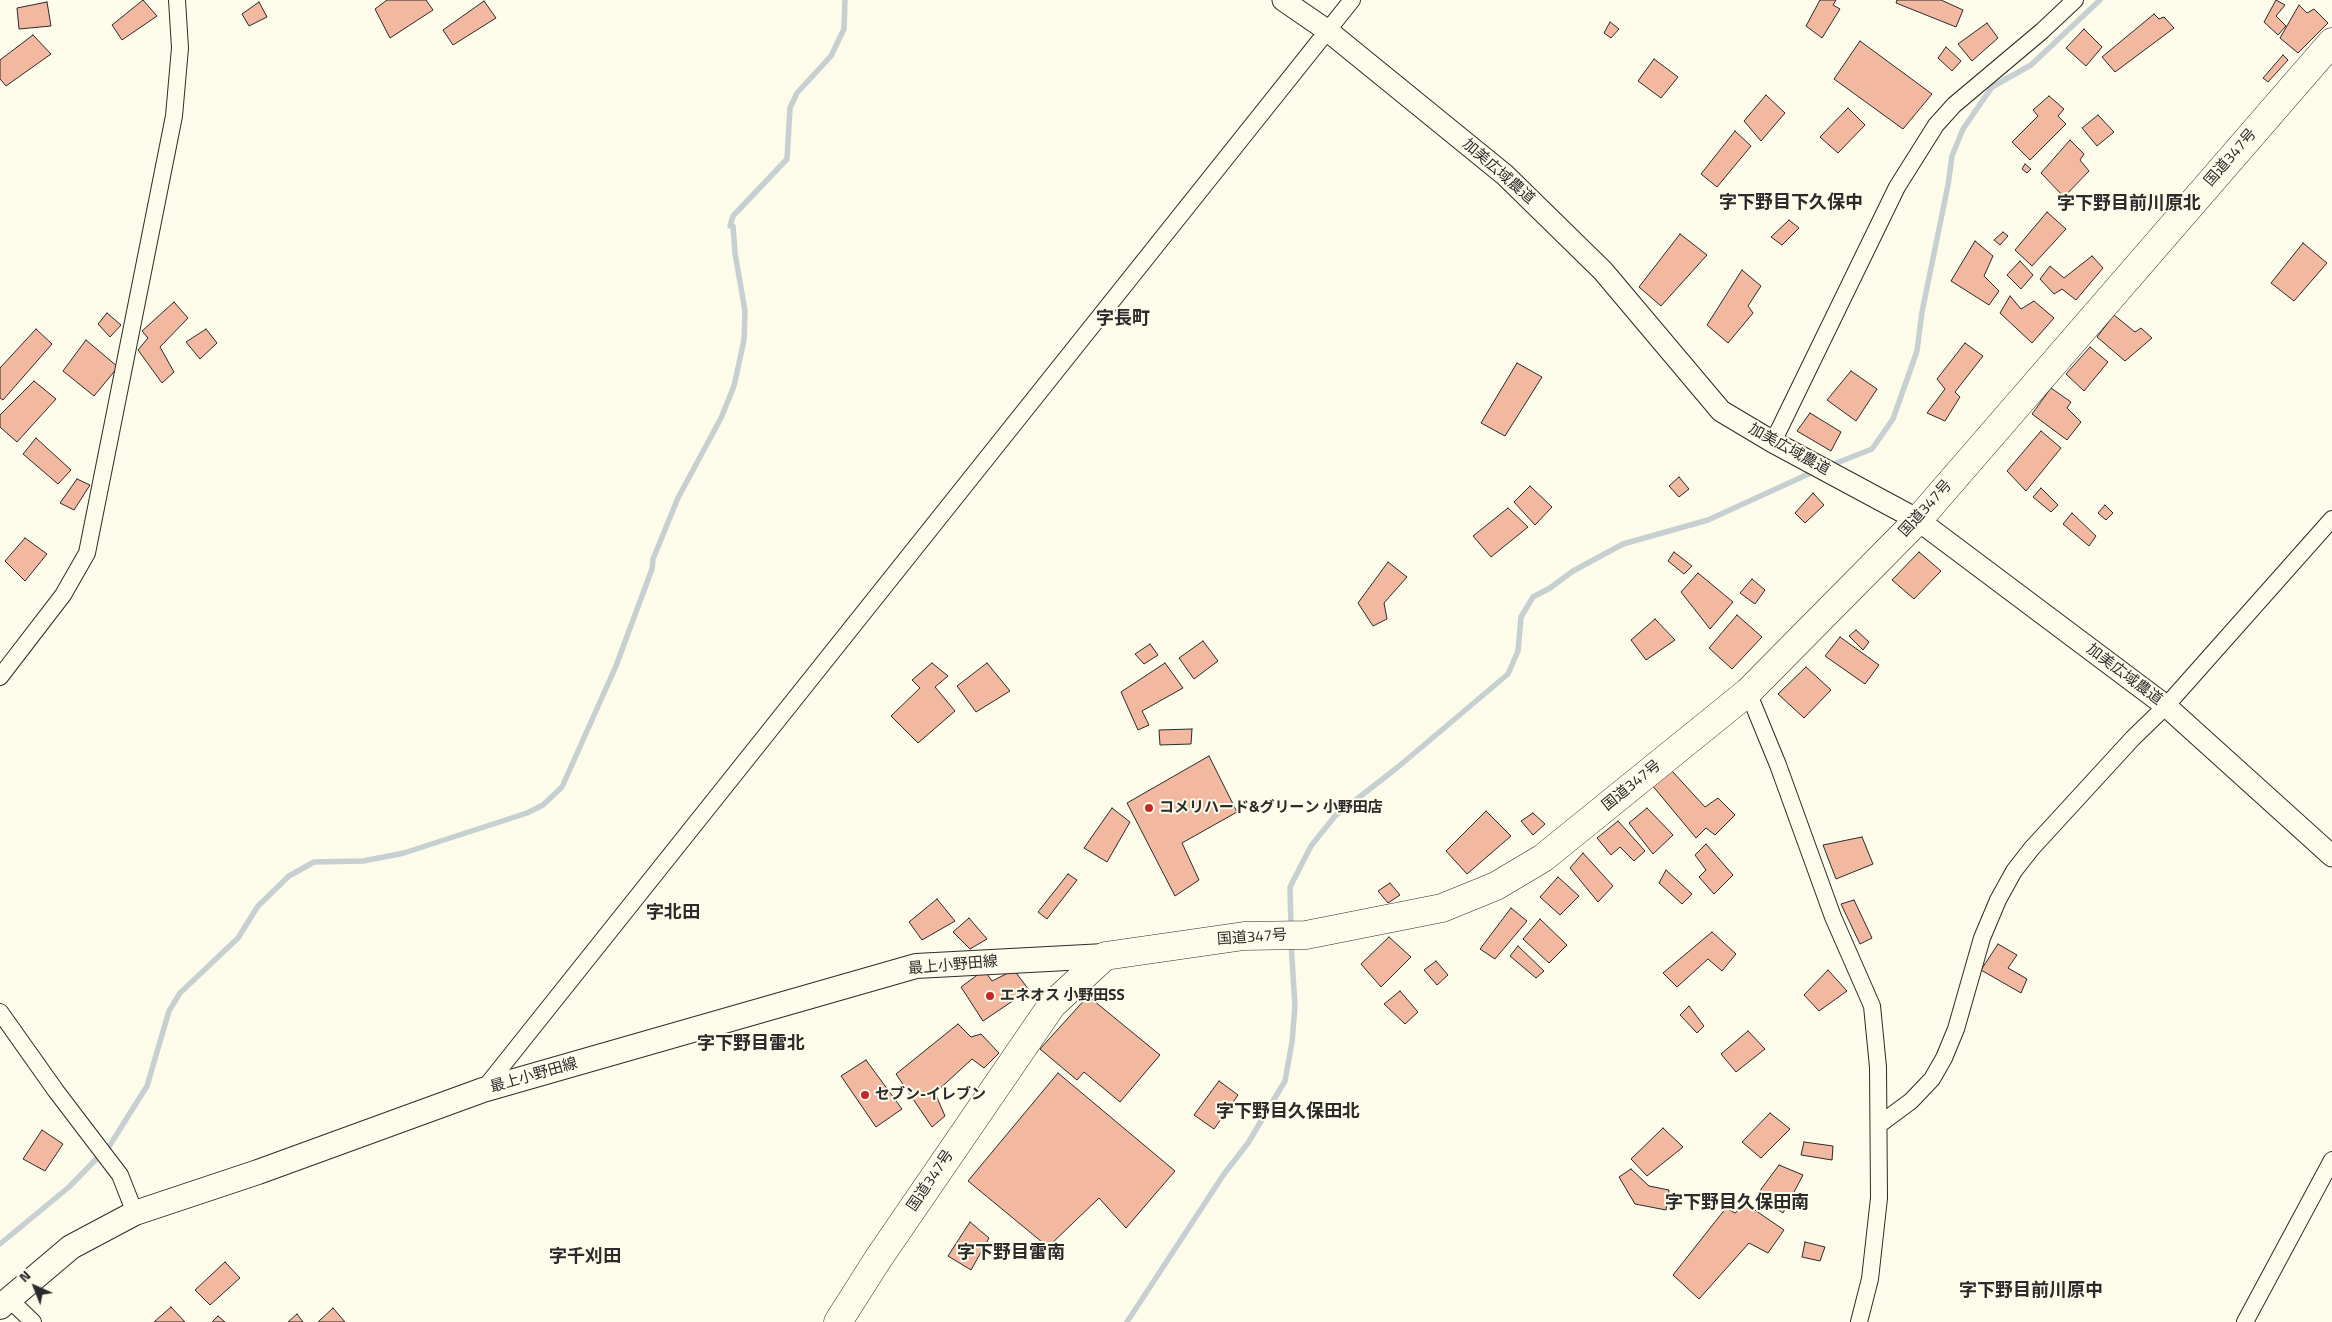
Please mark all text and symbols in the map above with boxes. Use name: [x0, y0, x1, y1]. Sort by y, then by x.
street label: 国道347号: [2201, 126, 2261, 190]
street label: 加美広域農道: [1458, 136, 1538, 208]
district label: 字下野目下久保中: [1719, 193, 1863, 215]
district label: 字下野目前川原北: [2057, 194, 2201, 216]
district label: 字長町: [1096, 309, 1150, 331]
street label: 加美広域農道: [1745, 420, 1833, 480]
street label: 国道347号: [1896, 477, 1956, 541]
street label: 加美広域農道: [2083, 641, 2165, 709]
street label: 国道347号: [1599, 757, 1665, 815]
place label: コメリハード&グリーン 小野田店: [1159, 799, 1383, 817]
marker: コメリハード&グリーン 小野田店: [1143, 802, 1155, 814]
district label: 字北田: [646, 903, 700, 925]
street label: 国道347号: [1216, 927, 1288, 949]
street label: 最上小野田線: [907, 953, 999, 979]
place label: エネオス 小野田SS: [1000, 987, 1125, 1005]
marker: エネオス 小野田SS: [984, 990, 996, 1002]
district label: 字下野目雷北: [697, 1034, 805, 1056]
street label: 最上小野田線: [488, 1055, 580, 1097]
place label: セブン-イレブン: [875, 1086, 986, 1104]
marker: セブン-イレブン: [859, 1089, 871, 1101]
district label: 字下野目久保田北: [1216, 1102, 1360, 1124]
street label: 国道347号: [904, 1147, 958, 1215]
district label: 字下野目久保田南: [1665, 1193, 1809, 1215]
district label: 字下野目雷南: [957, 1243, 1065, 1265]
district label: 字千刈田: [549, 1247, 621, 1269]
north arrow: [10, 1262, 60, 1312]
text: N: [13, 1265, 35, 1287]
district label: 字下野目前川原中: [1959, 1281, 2103, 1303]

